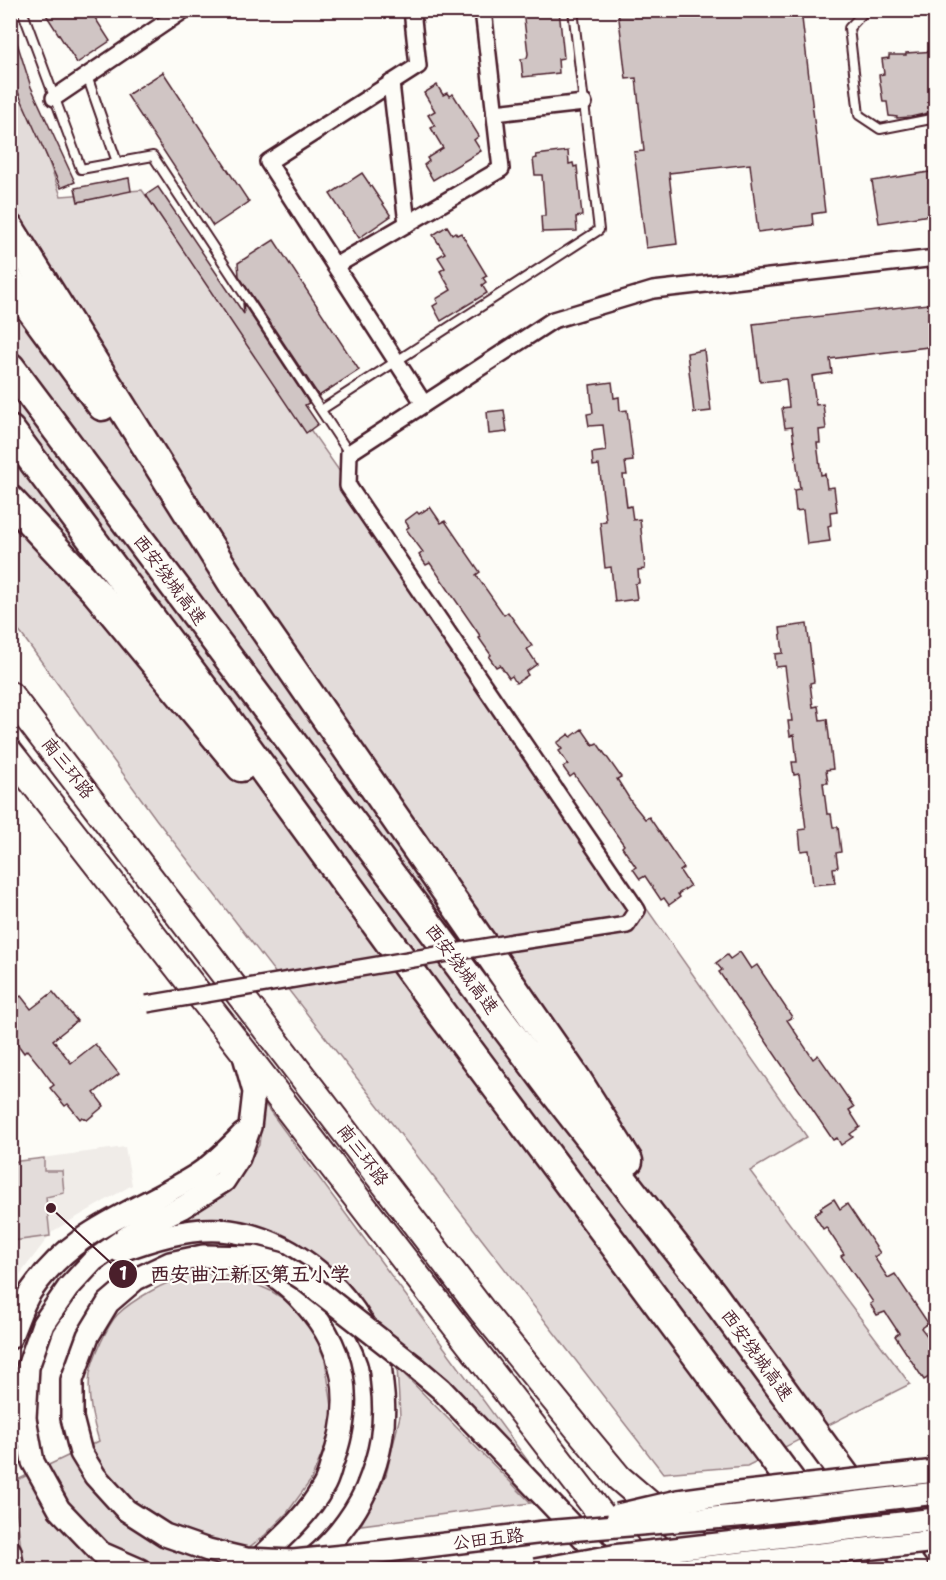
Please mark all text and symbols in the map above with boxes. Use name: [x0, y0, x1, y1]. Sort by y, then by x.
street label: 西安绕城高速: [128, 530, 212, 630]
street label: 南三环路: [36, 732, 100, 804]
street label: 西安绕城高速: [420, 919, 504, 1019]
street label: 南三环路: [332, 1119, 394, 1191]
callout: 西安曲江新区第五小学: [108, 1255, 362, 1293]
text: 西安曲江新区第五小学: [150, 1261, 350, 1287]
text: 1: [119, 1262, 127, 1286]
street label: 西安绕城高速: [716, 1304, 798, 1406]
street label: 公田五路: [451, 1523, 525, 1555]

